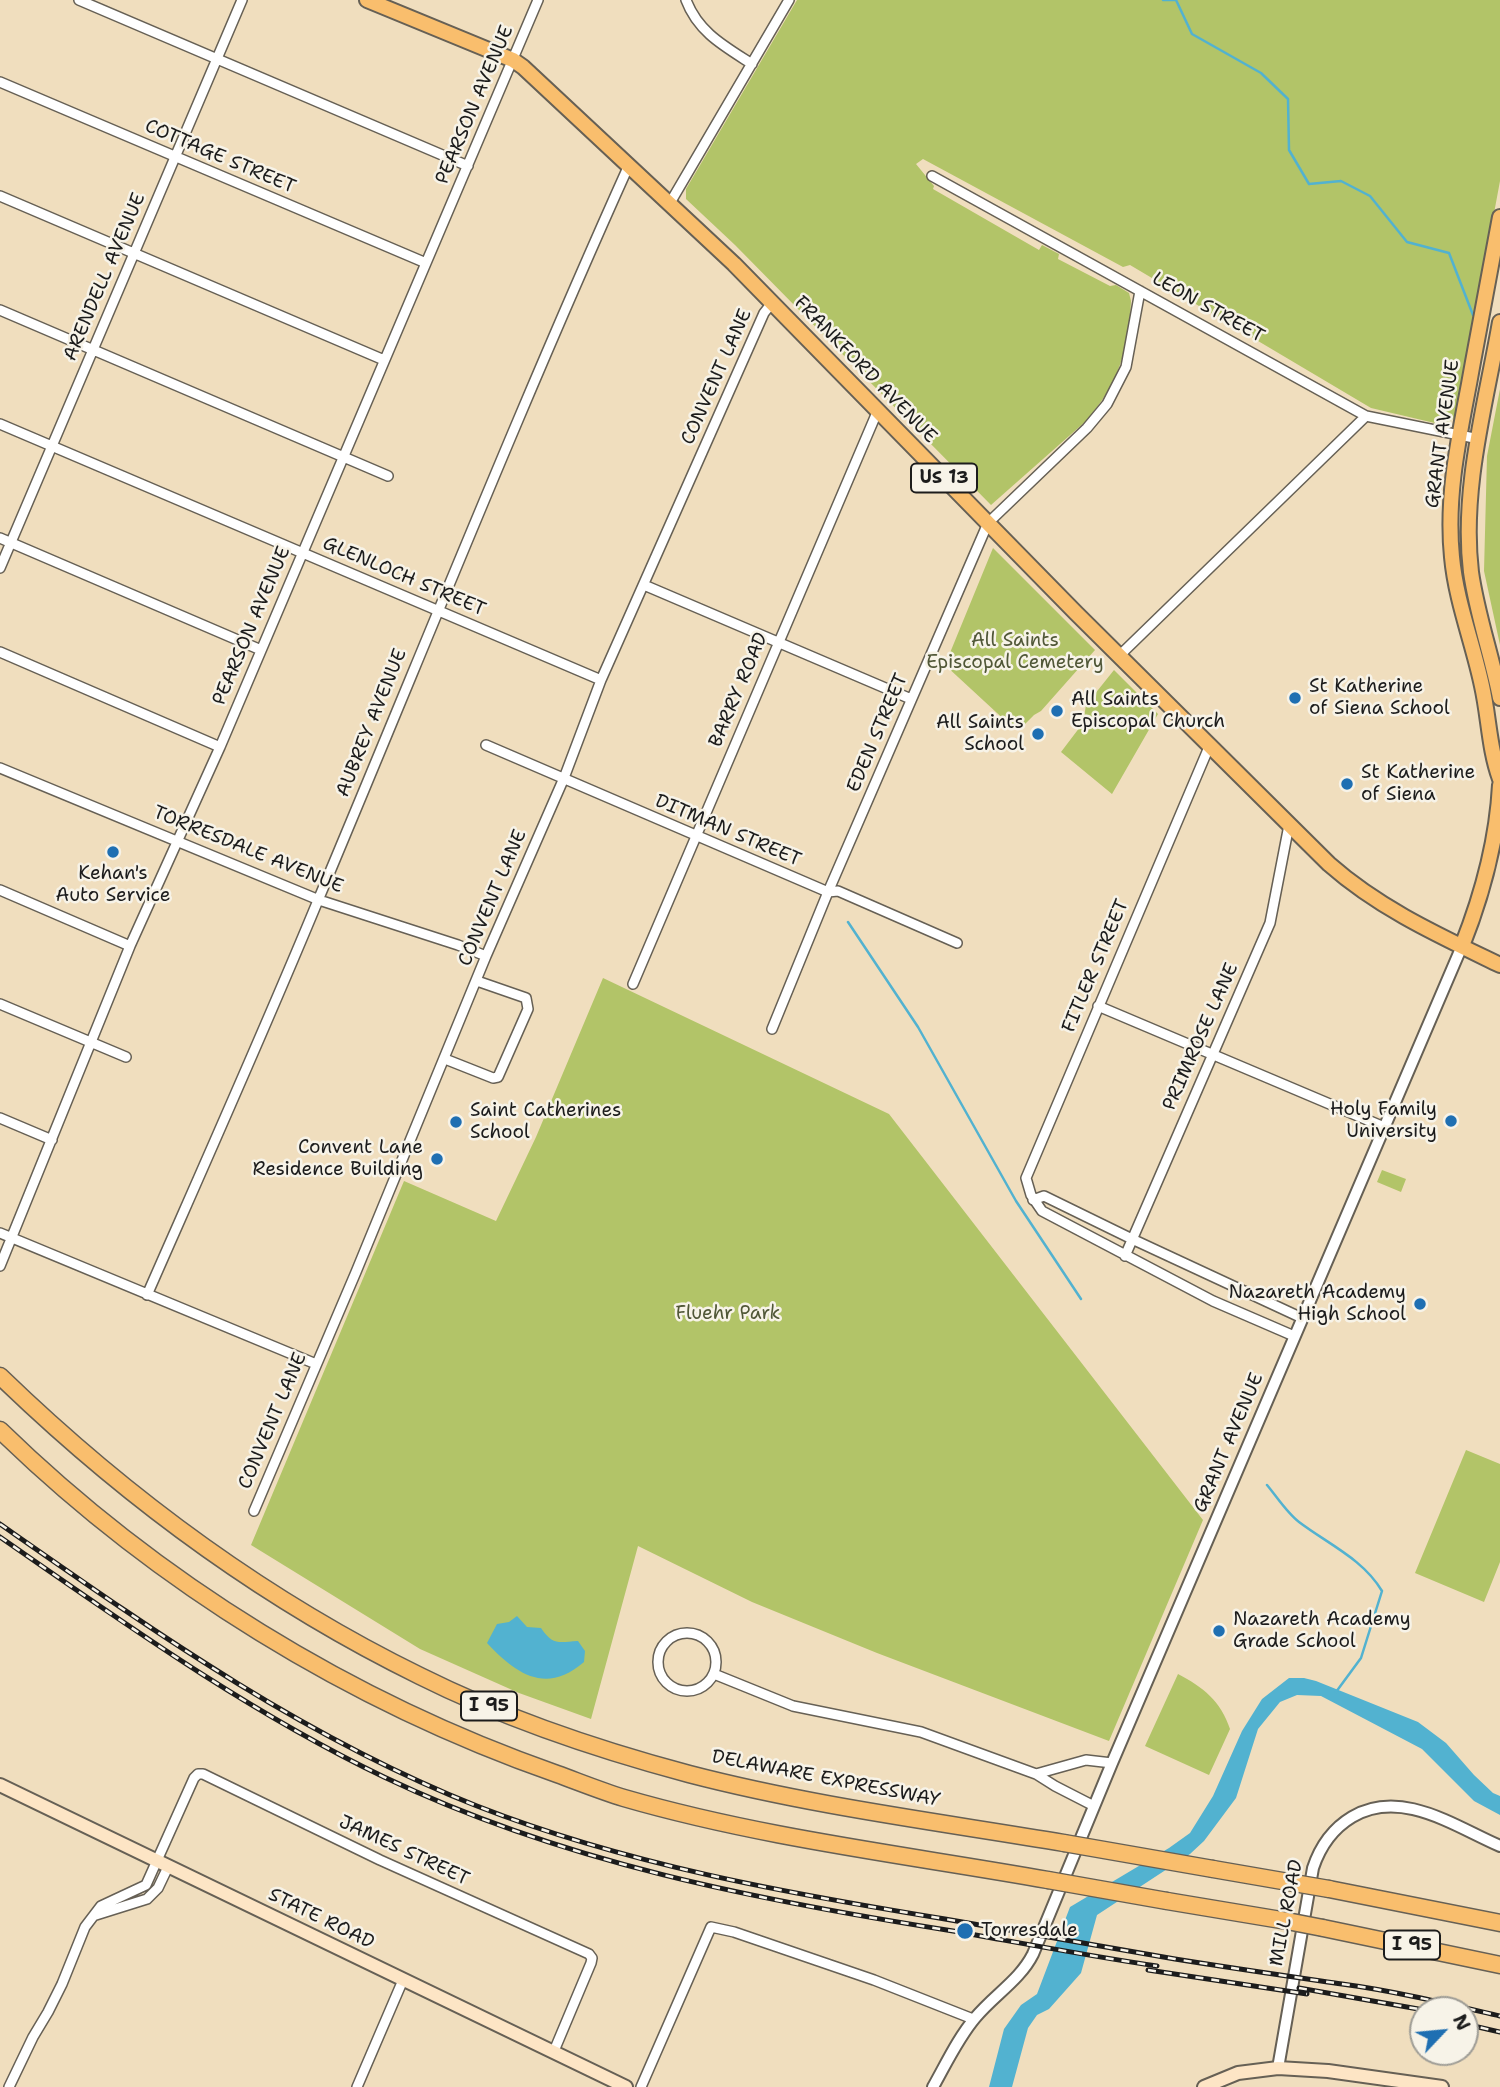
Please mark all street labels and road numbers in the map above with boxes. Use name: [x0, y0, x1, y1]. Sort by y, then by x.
street label: PEARSON AVENUE: [431, 22, 519, 188]
street label: COTTAGE STREET: [141, 115, 299, 199]
street label: ARENDELL AVENUE: [59, 190, 151, 364]
street label: LEON STREET: [1148, 268, 1268, 348]
street label: FRANKFORD AVENUE: [789, 292, 941, 448]
street label: CONVENT LANE: [677, 306, 757, 448]
street label: GRANT AVENUE: [1421, 358, 1465, 510]
road number: US 13: [911, 464, 977, 492]
street label: GLENLOCH STREET: [319, 532, 489, 622]
street label: PEARSON AVENUE: [208, 543, 296, 709]
street label: BARRY ROAD: [705, 629, 773, 751]
street label: AUBREY AVENUE: [332, 646, 412, 800]
street label: EDEN STREET: [843, 670, 913, 796]
street label: DITMAN STREET: [651, 790, 805, 872]
street label: TORRESDALE AVENUE: [150, 801, 346, 899]
street label: CONVENT LANE: [454, 826, 532, 970]
street label: FITLER STREET: [1058, 896, 1134, 1036]
street label: PRIMROSE LANE: [1158, 960, 1244, 1114]
street label: CONVENT LANE: [234, 1349, 312, 1493]
street label: GRANT AVENUE: [1189, 1370, 1269, 1516]
road number: I 95: [461, 1692, 517, 1721]
street label: DELAWARE EXPRESSWAY: [710, 1746, 942, 1812]
street label: JAMES STREET: [335, 1811, 473, 1891]
street label: MILL ROAD: [1265, 1858, 1309, 1968]
street label: STATE ROAD: [264, 1884, 378, 1954]
road number: I 95: [1384, 1930, 1440, 1959]

